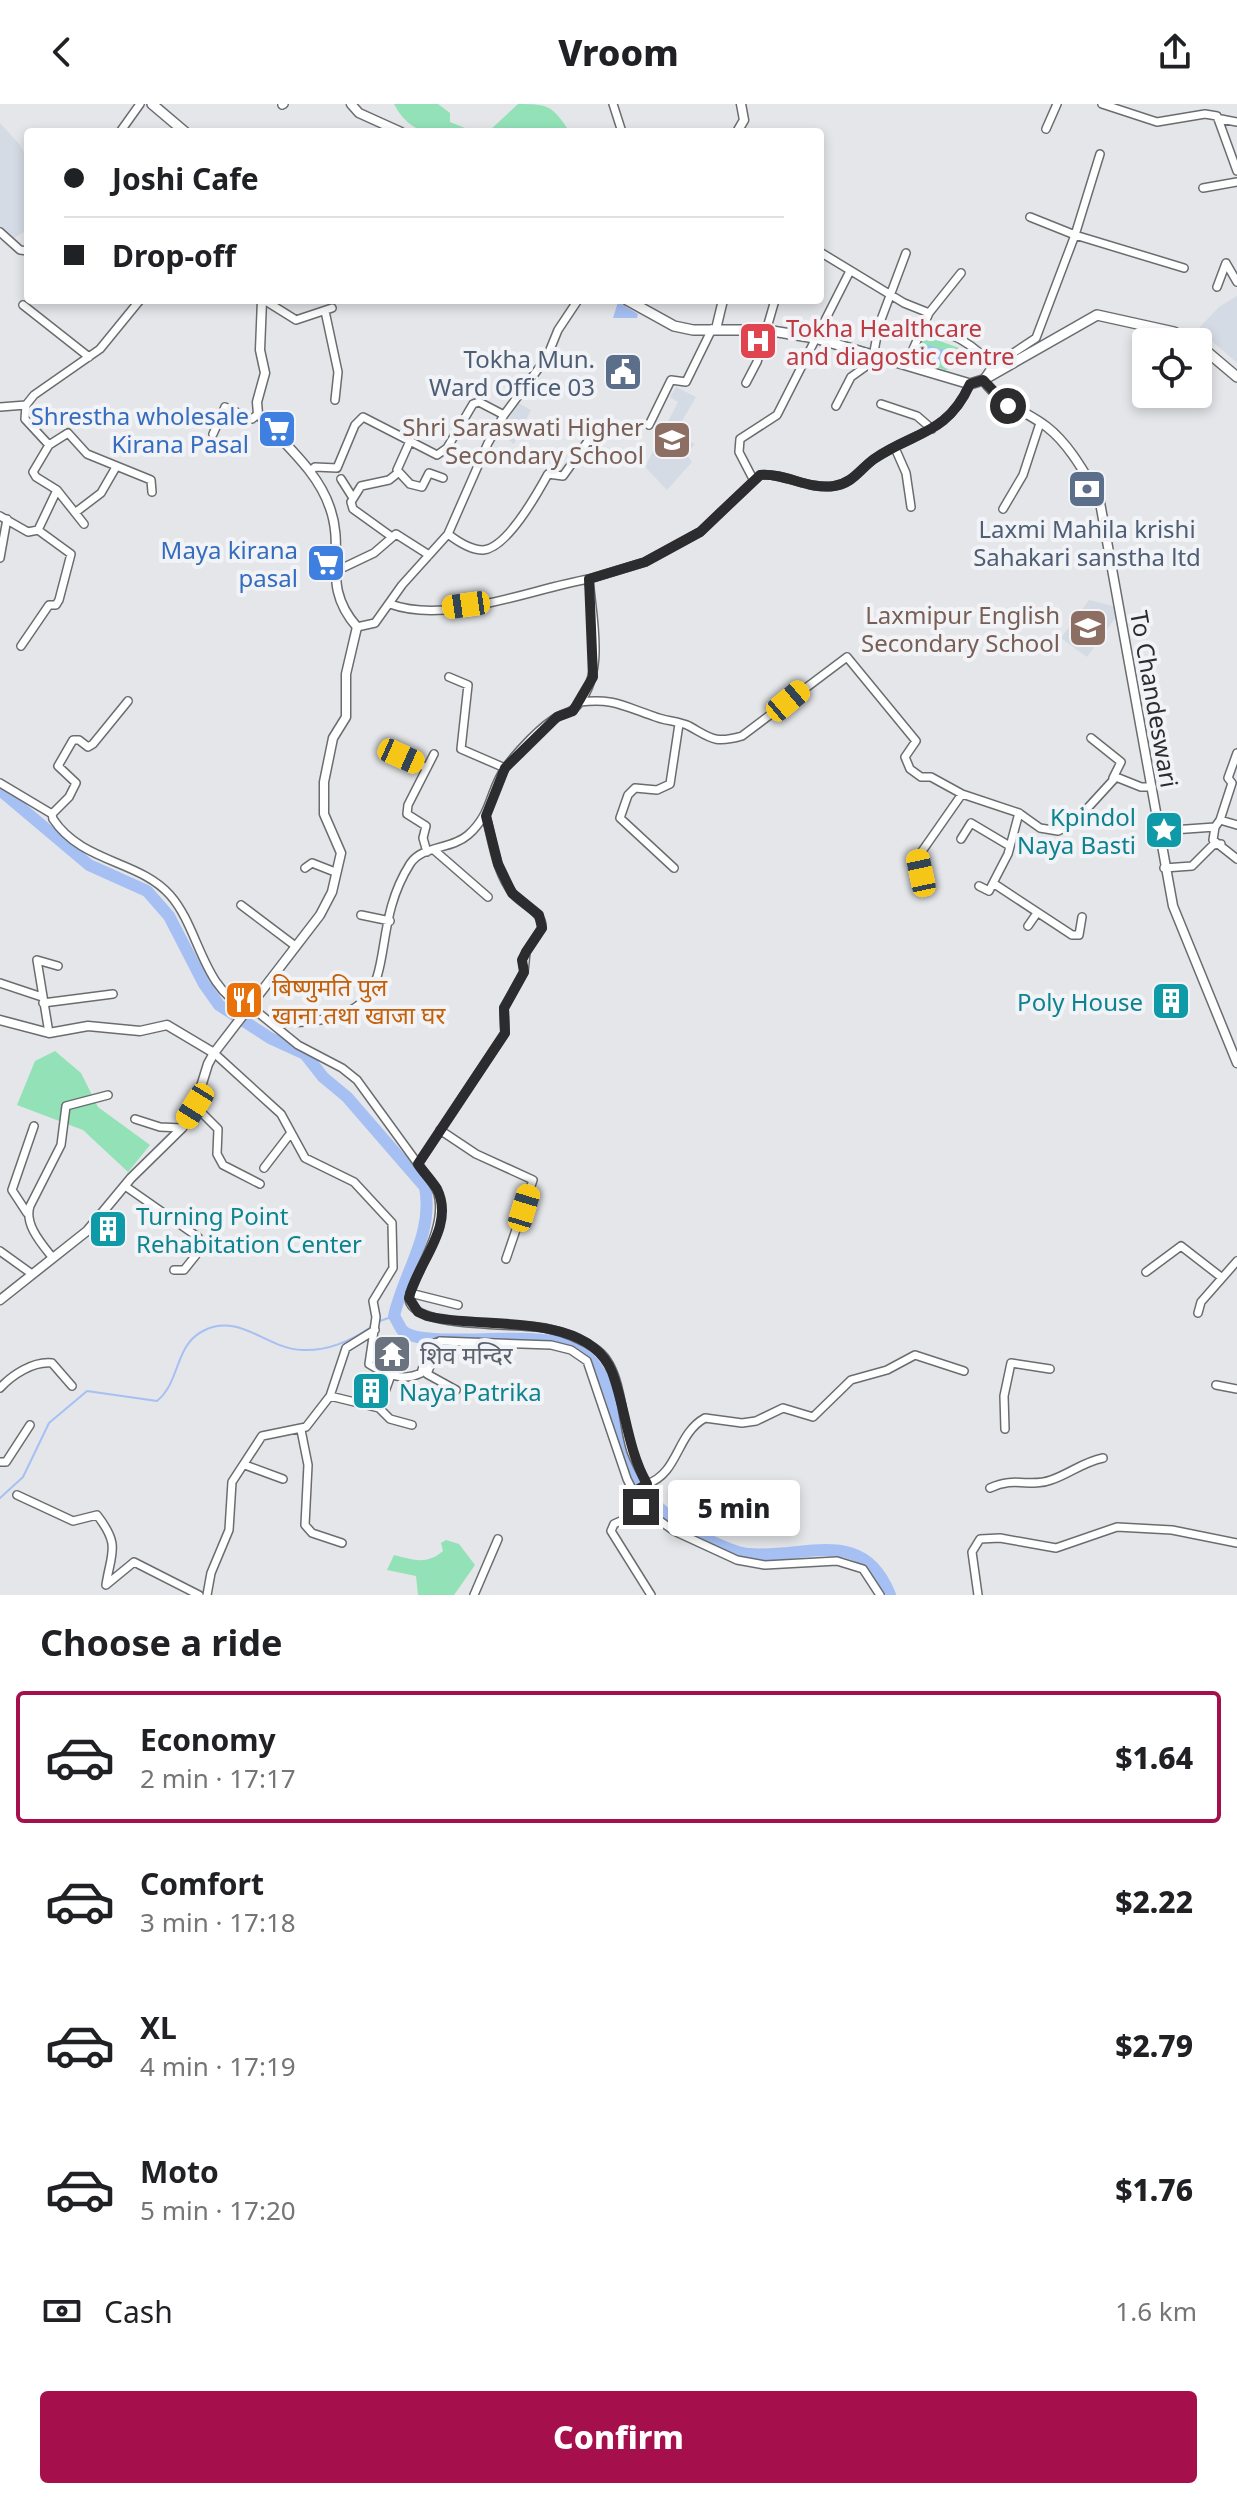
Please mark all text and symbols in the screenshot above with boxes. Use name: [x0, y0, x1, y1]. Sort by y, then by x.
text: Vroom: [558, 28, 679, 77]
icon: back: [40, 30, 84, 74]
icon: share: [1153, 30, 1197, 74]
text: Joshi Cafe: [112, 158, 259, 199]
text: Drop-off: [112, 235, 236, 276]
place label: Tokha Healthcare and diagostic centre: [786, 311, 1015, 372]
hospital icon: Tokha Healthcare and diagostic centre: [737, 320, 779, 362]
map controls: [1132, 328, 1212, 408]
button: locate: [1132, 328, 1212, 408]
place label: Tokha Mun. Ward Office 03: [429, 342, 595, 403]
public building icon: Tokha Mun. Ward Office 03: [602, 351, 644, 393]
route start: [990, 388, 1026, 424]
place label: Shrestha wholesale Kirana Pasal: [31, 399, 249, 460]
supermarket icon: Shrestha wholesale Kirana Pasal: [256, 408, 298, 450]
place label: Shri Saraswati Higher Secondary School: [402, 410, 644, 471]
school or university icon: Shri Saraswati Higher Secondary School: [651, 419, 693, 461]
bank icon: Laxmi Mahila krishi Sahakari sanstha ltd: [1066, 468, 1108, 510]
place label: Laxmi Mahila krishi Sahakari sanstha ltd: [973, 512, 1201, 573]
place label: Maya kirana pasal: [161, 533, 298, 594]
supermarket icon: Maya kirana pasal: [305, 542, 347, 584]
car: [441, 590, 491, 620]
place label: Laxmipur English Secondary School: [861, 598, 1060, 659]
school or university icon: Laxmipur English Secondary School: [1067, 607, 1109, 649]
street label: To Chandeswari: [1123, 608, 1187, 790]
car: [762, 676, 814, 726]
car: [374, 735, 428, 777]
place label: Kpindol Naya Basti: [1017, 800, 1136, 861]
place icon: Kpindol Naya Basti: [1143, 809, 1185, 851]
car: [904, 847, 938, 899]
place label: बिष्णुमति पुल खाना तथा खाजा घर: [272, 970, 446, 1031]
restaurant icon: बिष्णुमति पुल खाना तथा खाजा घर: [223, 979, 265, 1021]
building icon: Poly House: [1150, 980, 1192, 1022]
place label: Poly House: [1017, 985, 1143, 1018]
car: [172, 1079, 218, 1133]
car: [506, 1182, 542, 1234]
place label: Turning Point Rehabitation Center: [136, 1199, 362, 1260]
building icon: Turning Point Rehabitation Center: [87, 1208, 129, 1250]
temple icon: शिव मन्दिर: [371, 1333, 413, 1375]
place label: शिव मन्दिर: [420, 1338, 514, 1371]
building icon: Naya Patrika: [350, 1370, 392, 1412]
place label: Naya Patrika: [399, 1375, 542, 1408]
callout: 5 min: [669, 1479, 801, 1535]
route end: [623, 1489, 659, 1525]
text: 5 min: [698, 1490, 770, 1526]
text: Choose a ride: [40, 1618, 282, 1667]
text: Economy: [140, 1719, 276, 1760]
icon: car: [44, 1721, 116, 1793]
text: $1.64: [1115, 1737, 1193, 1778]
text: 2 min · 17:17: [140, 1760, 296, 1796]
text: Comfort: [140, 1863, 264, 1904]
icon: car: [44, 1865, 116, 1937]
text: $2.22: [1115, 1881, 1193, 1922]
text: 3 min · 17:18: [140, 1904, 296, 1940]
text: XL: [140, 2007, 177, 2048]
icon: car: [44, 2009, 116, 2081]
text: $2.79: [1115, 2025, 1193, 2066]
text: 4 min · 17:19: [140, 2048, 296, 2084]
text: Moto: [140, 2151, 219, 2192]
icon: car: [44, 2153, 116, 2225]
text: $1.76: [1115, 2169, 1193, 2210]
text: 5 min · 17:20: [140, 2192, 296, 2228]
icon: cash: [40, 2289, 84, 2333]
text: Cash: [104, 2291, 173, 2332]
text: 1.6 km: [1115, 2293, 1197, 2329]
button: Confirm: [40, 2391, 1197, 2483]

